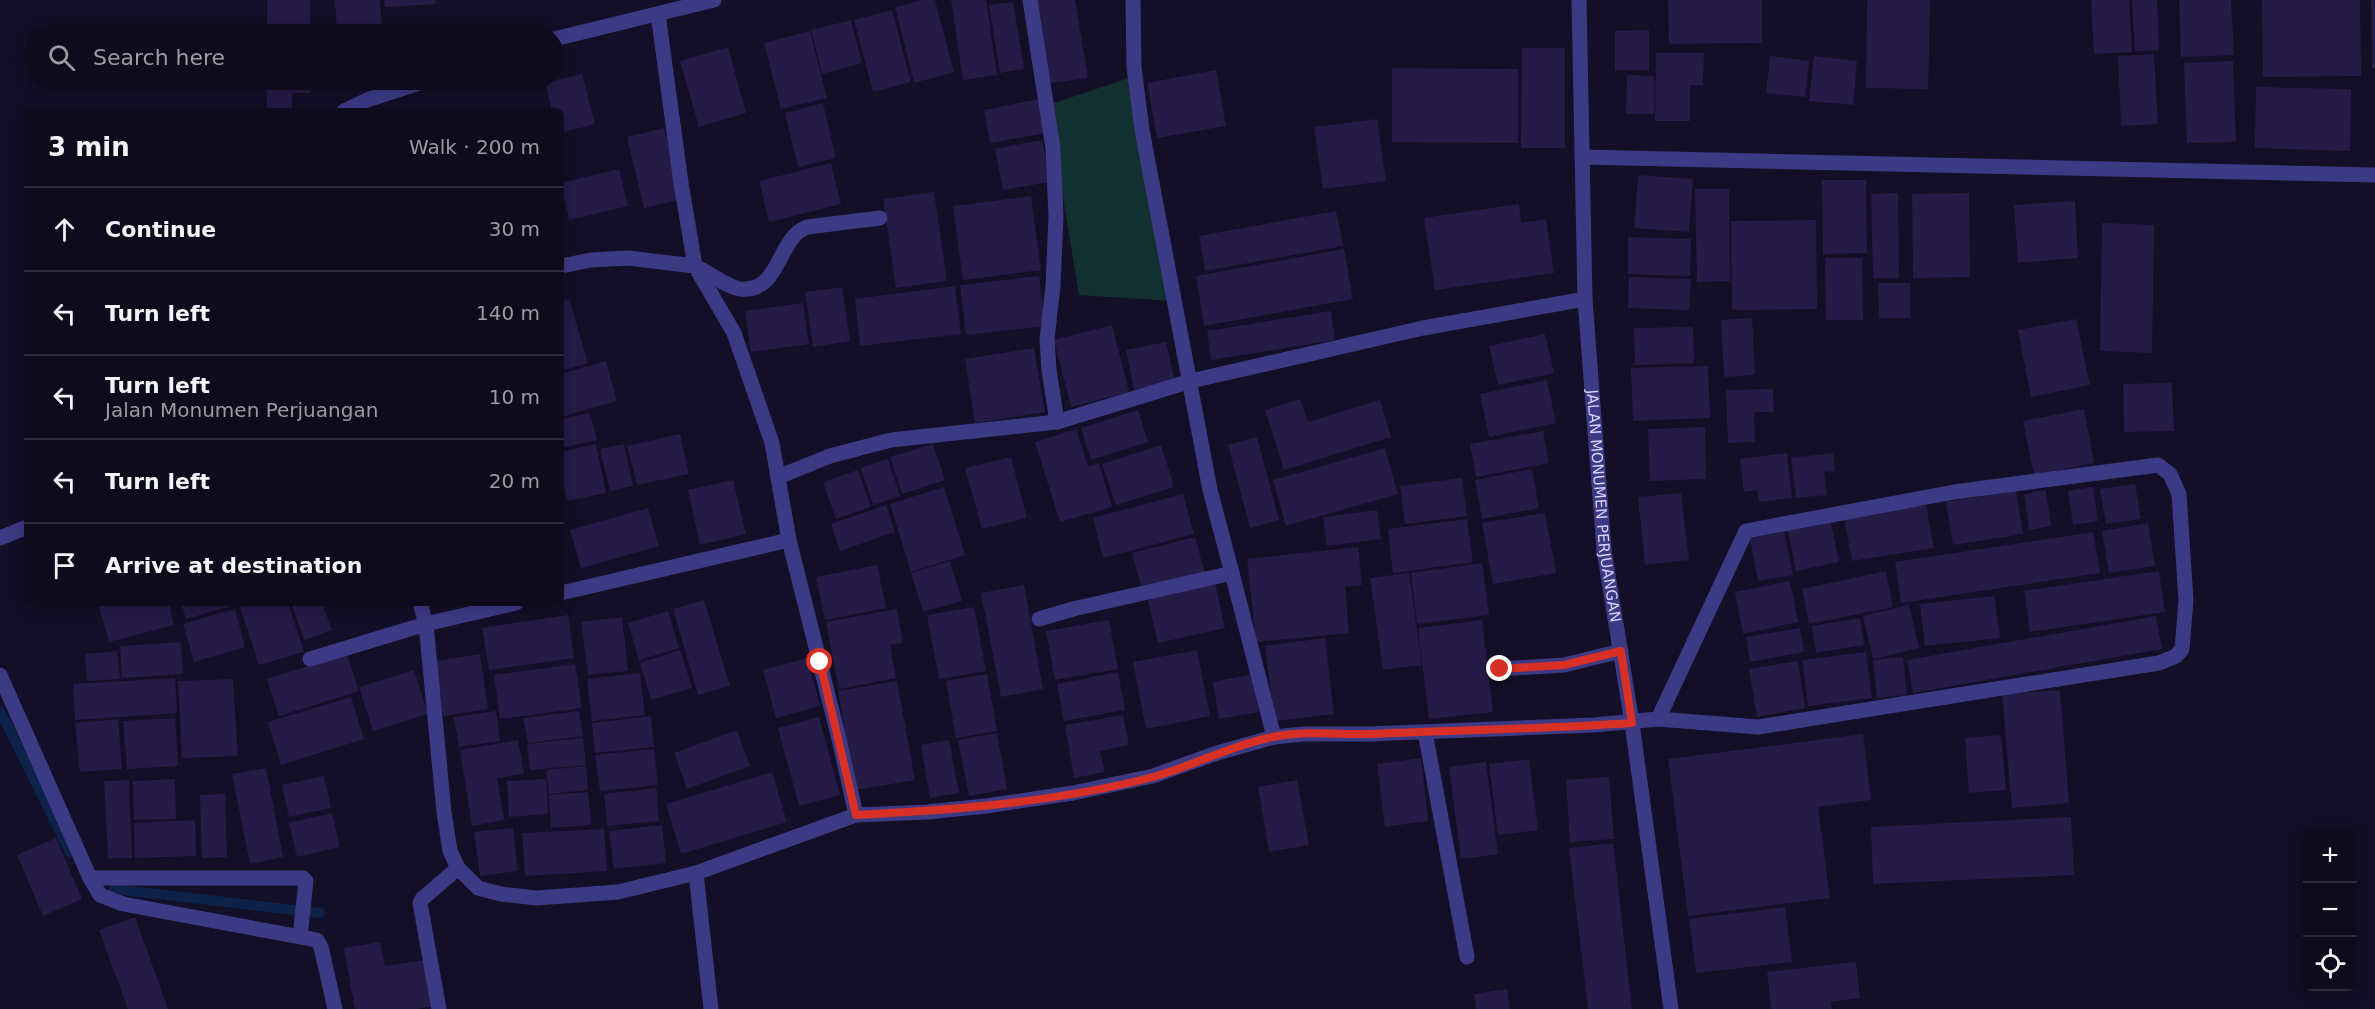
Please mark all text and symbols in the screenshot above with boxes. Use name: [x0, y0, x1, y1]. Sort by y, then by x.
search box: [24, 24, 564, 90]
icon: search: [45, 41, 78, 74]
text: Search here: [93, 45, 225, 70]
text: 3 min: [48, 132, 130, 162]
text: Walk · 200 m: [409, 135, 540, 159]
icon: ahead: [48, 213, 81, 246]
text: Continue: [105, 217, 216, 242]
text: 30 m: [489, 217, 540, 241]
icon: left: [48, 297, 81, 330]
text: Turn left: [105, 301, 210, 326]
text: 140 m: [476, 301, 540, 325]
text: Turn left: [105, 373, 210, 398]
icon: left: [48, 381, 81, 414]
text: 10 m: [489, 385, 540, 409]
street label: JALAN MONUMEN PERJUANGAN: [1583, 388, 1625, 624]
text: Jalan Monumen Perjuangan: [105, 398, 378, 422]
icon: left: [48, 465, 81, 498]
text: Turn left: [105, 469, 210, 494]
text: 20 m: [489, 469, 540, 493]
icon: arrive: [48, 549, 81, 582]
text: Arrive at destination: [105, 553, 362, 578]
route start: [806, 648, 832, 674]
route end: [1486, 655, 1512, 681]
map controls: [2303, 829, 2357, 991]
button: +: [2303, 829, 2357, 883]
button: −: [2303, 883, 2357, 937]
button: locate: [2303, 937, 2357, 991]

